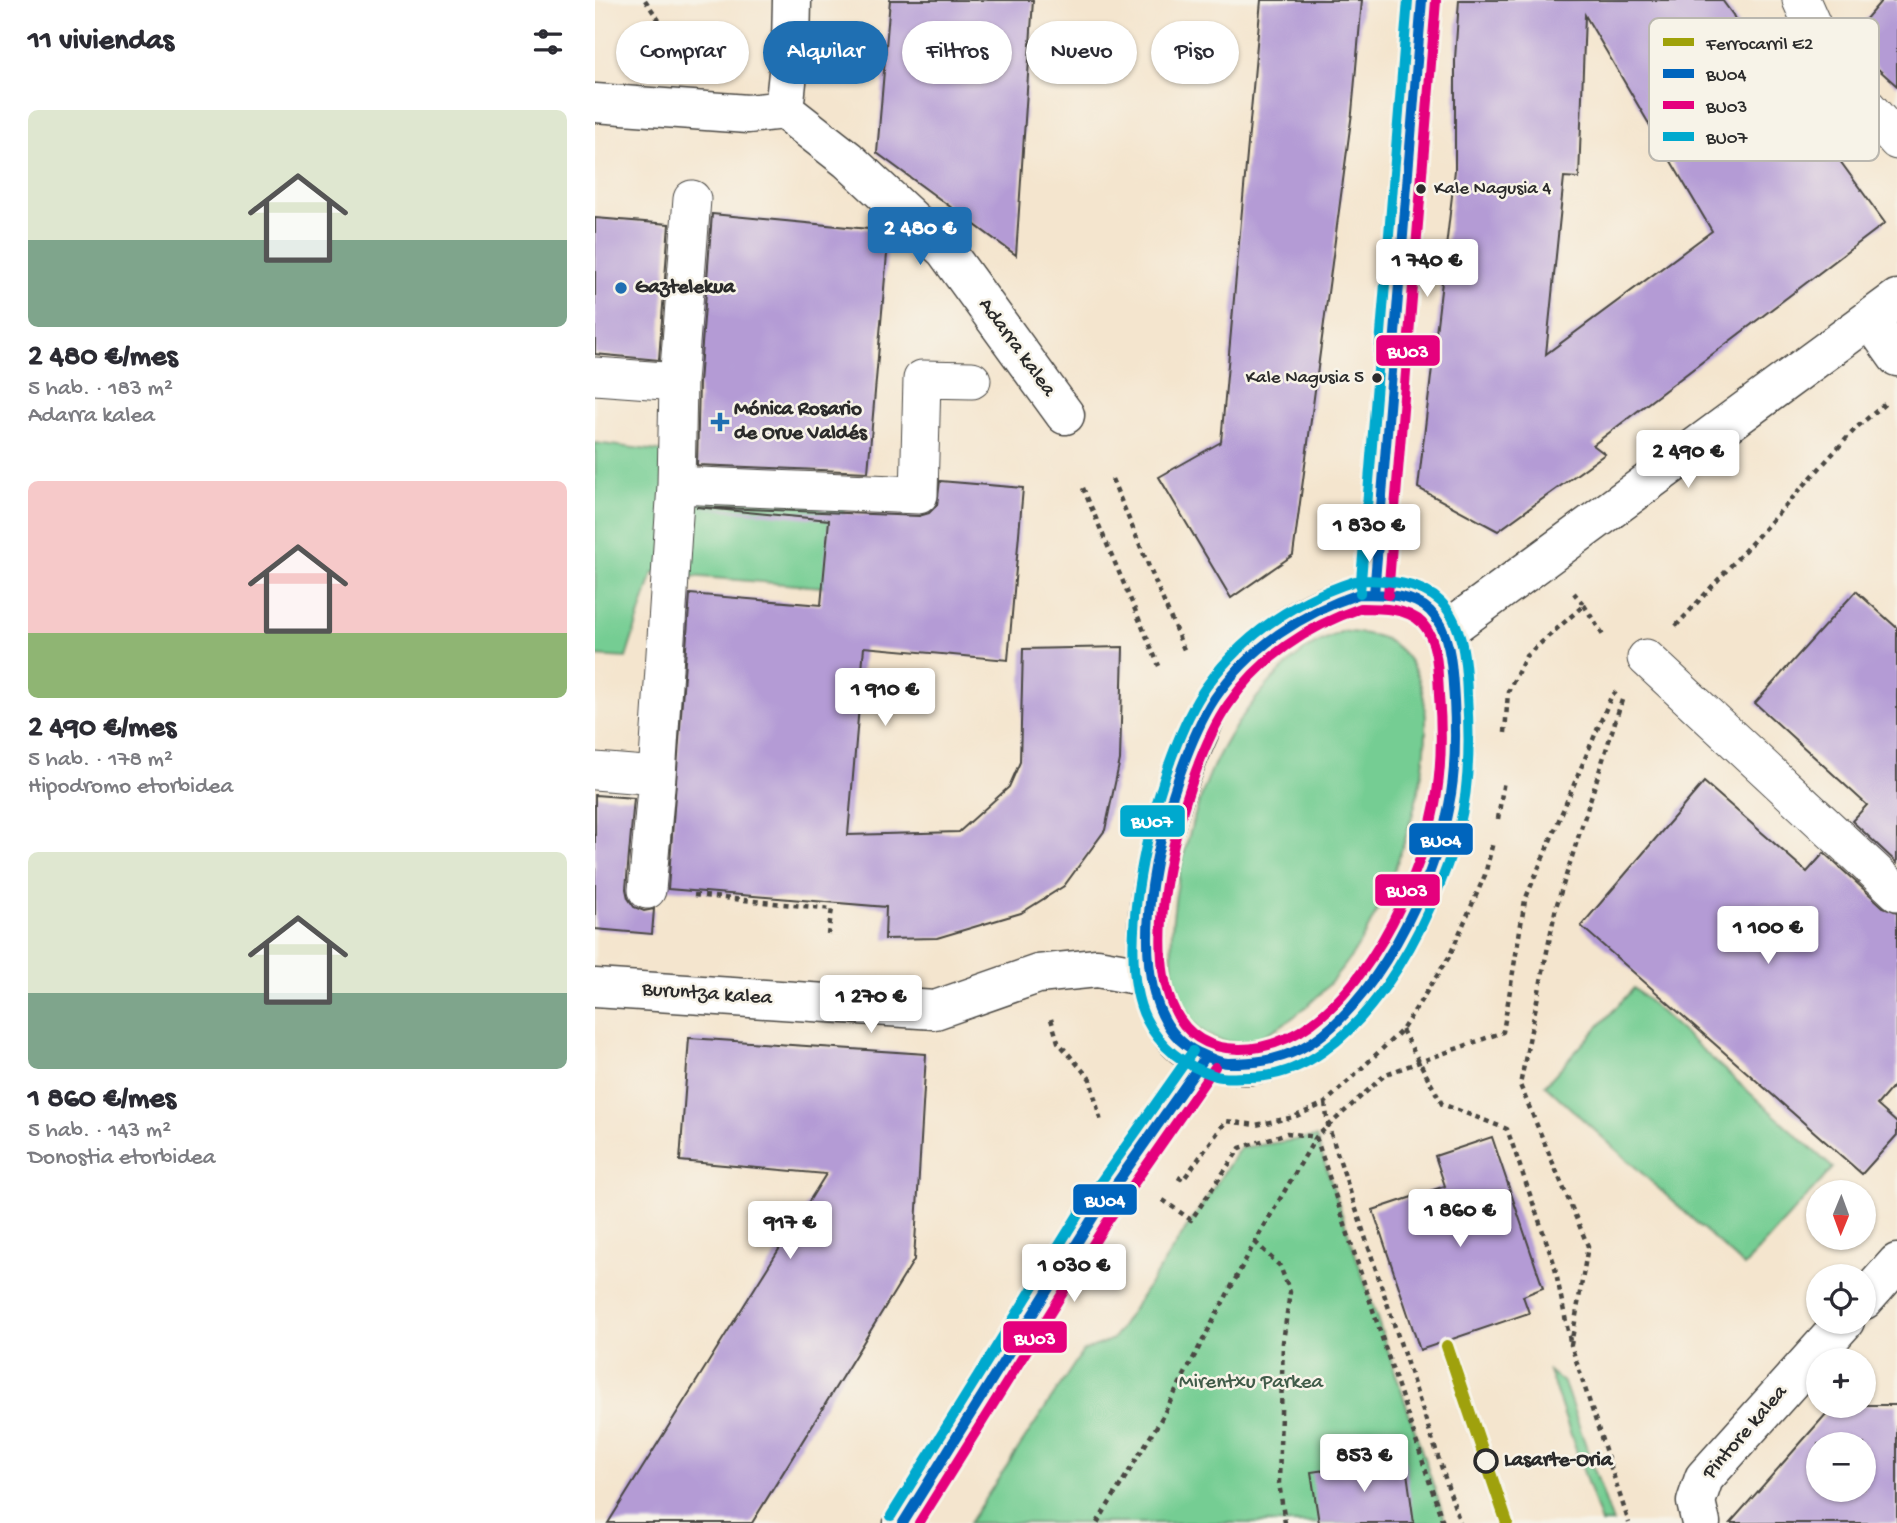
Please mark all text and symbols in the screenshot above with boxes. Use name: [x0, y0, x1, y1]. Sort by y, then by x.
legend: [1649, 18, 1879, 161]
chip: Comprar: [616, 21, 749, 84]
chip: Alquilar: [763, 21, 888, 84]
chip: Filtros: [902, 21, 1012, 84]
chip: Nuevo: [1026, 21, 1137, 84]
chip: Piso: [1151, 21, 1239, 84]
icon: filters: [529, 23, 567, 61]
text: 11 viviendas: [28, 25, 174, 60]
text: Ferrocarril E2: [1705, 34, 1813, 57]
text: BU04: [1705, 65, 1746, 88]
text: BU03: [1705, 97, 1747, 120]
text: BU07: [1705, 128, 1748, 151]
icon: home: [235, 155, 361, 281]
place label: Kale Nagusia 4: [1434, 178, 1551, 201]
marker: Kale Nagusia 4: [1414, 182, 1428, 196]
pin: 2 480 €: [855, 208, 985, 267]
text: 2 480 €: [884, 216, 956, 243]
pin: 1 740 €: [1362, 240, 1492, 299]
text: 1 740 €: [1392, 248, 1462, 275]
place label: Gaztelekua: [635, 276, 736, 301]
marker: Gaztelekua: [613, 280, 629, 296]
street label: Adarra kalea: [972, 294, 1061, 403]
line badge: BU03: [1375, 334, 1441, 367]
text: 2 480 €/mes: [28, 341, 177, 376]
text: BU03: [1386, 342, 1429, 365]
place label: Kale Nagusia 5: [1246, 367, 1364, 390]
marker: Kale Nagusia 5: [1370, 371, 1384, 385]
text: 5 hab. · 183 m²: [28, 376, 173, 403]
place label: Mónica Rosario de Orue Valdés: [734, 398, 868, 447]
text: Adarra kalea: [28, 403, 155, 430]
marker: Mónica Rosario de Orue Valdés: [712, 414, 728, 430]
pin: 2 490 €: [1623, 430, 1753, 490]
text: 2 490 €: [1652, 439, 1724, 466]
pin: 1 830 €: [1304, 504, 1434, 564]
text: 1 830 €: [1333, 513, 1405, 540]
icon: home: [235, 526, 361, 652]
pin: 1 910 €: [820, 668, 950, 728]
text: 1 910 €: [851, 677, 919, 704]
text: 2 490 €/mes: [28, 712, 176, 747]
text: 5 hab. · 178 m²: [28, 747, 173, 774]
text: Hipodromo etorbidea: [28, 774, 233, 801]
line badge: BU07: [1119, 804, 1186, 838]
text: BU07: [1130, 812, 1174, 835]
line badge: BU04: [1408, 822, 1474, 856]
text: BU04: [1420, 831, 1462, 854]
line badge: BU03: [1374, 873, 1441, 907]
text: BU03: [1385, 881, 1428, 904]
icon: home: [235, 897, 361, 1023]
pin: 1 100 €: [1703, 906, 1833, 966]
text: 1 100 €: [1733, 915, 1803, 942]
pin: 1 270 €: [806, 976, 936, 1035]
street label: Buruntza kalea: [640, 978, 774, 1012]
text: 1 270 €: [836, 984, 906, 1011]
text: 1 860 €/mes: [28, 1083, 176, 1118]
text: 5 hab. · 143 m²: [28, 1118, 171, 1145]
text: Donostia etorbidea: [28, 1145, 215, 1172]
north arrow: [1806, 1180, 1876, 1250]
map controls: [1806, 1180, 1876, 1502]
line badge: BU04: [1072, 1183, 1138, 1216]
pin: 1 860 €: [1395, 1190, 1525, 1249]
text: BU04: [1084, 1191, 1126, 1214]
text: 1 860 €: [1424, 1198, 1496, 1225]
pin: 917 €: [741, 1202, 839, 1261]
text: 917 €: [764, 1210, 816, 1237]
pin: 1 030 €: [1009, 1244, 1139, 1304]
text: 1 030 €: [1038, 1253, 1110, 1280]
button: locate: [1806, 1264, 1876, 1334]
line badge: BU03: [1002, 1320, 1068, 1354]
text: BU03: [1013, 1329, 1056, 1352]
button: +: [1806, 1348, 1876, 1418]
park label: Mirentxu Parkea: [1179, 1371, 1325, 1396]
street label: Pintore kalea: [1698, 1380, 1795, 1486]
button: −: [1806, 1432, 1876, 1502]
pin: 853 €: [1315, 1434, 1413, 1494]
text: 853 €: [1336, 1443, 1392, 1470]
marker: Lasarte-Oria: [1474, 1449, 1498, 1473]
place label: Lasarte-Oria: [1504, 1449, 1614, 1474]

